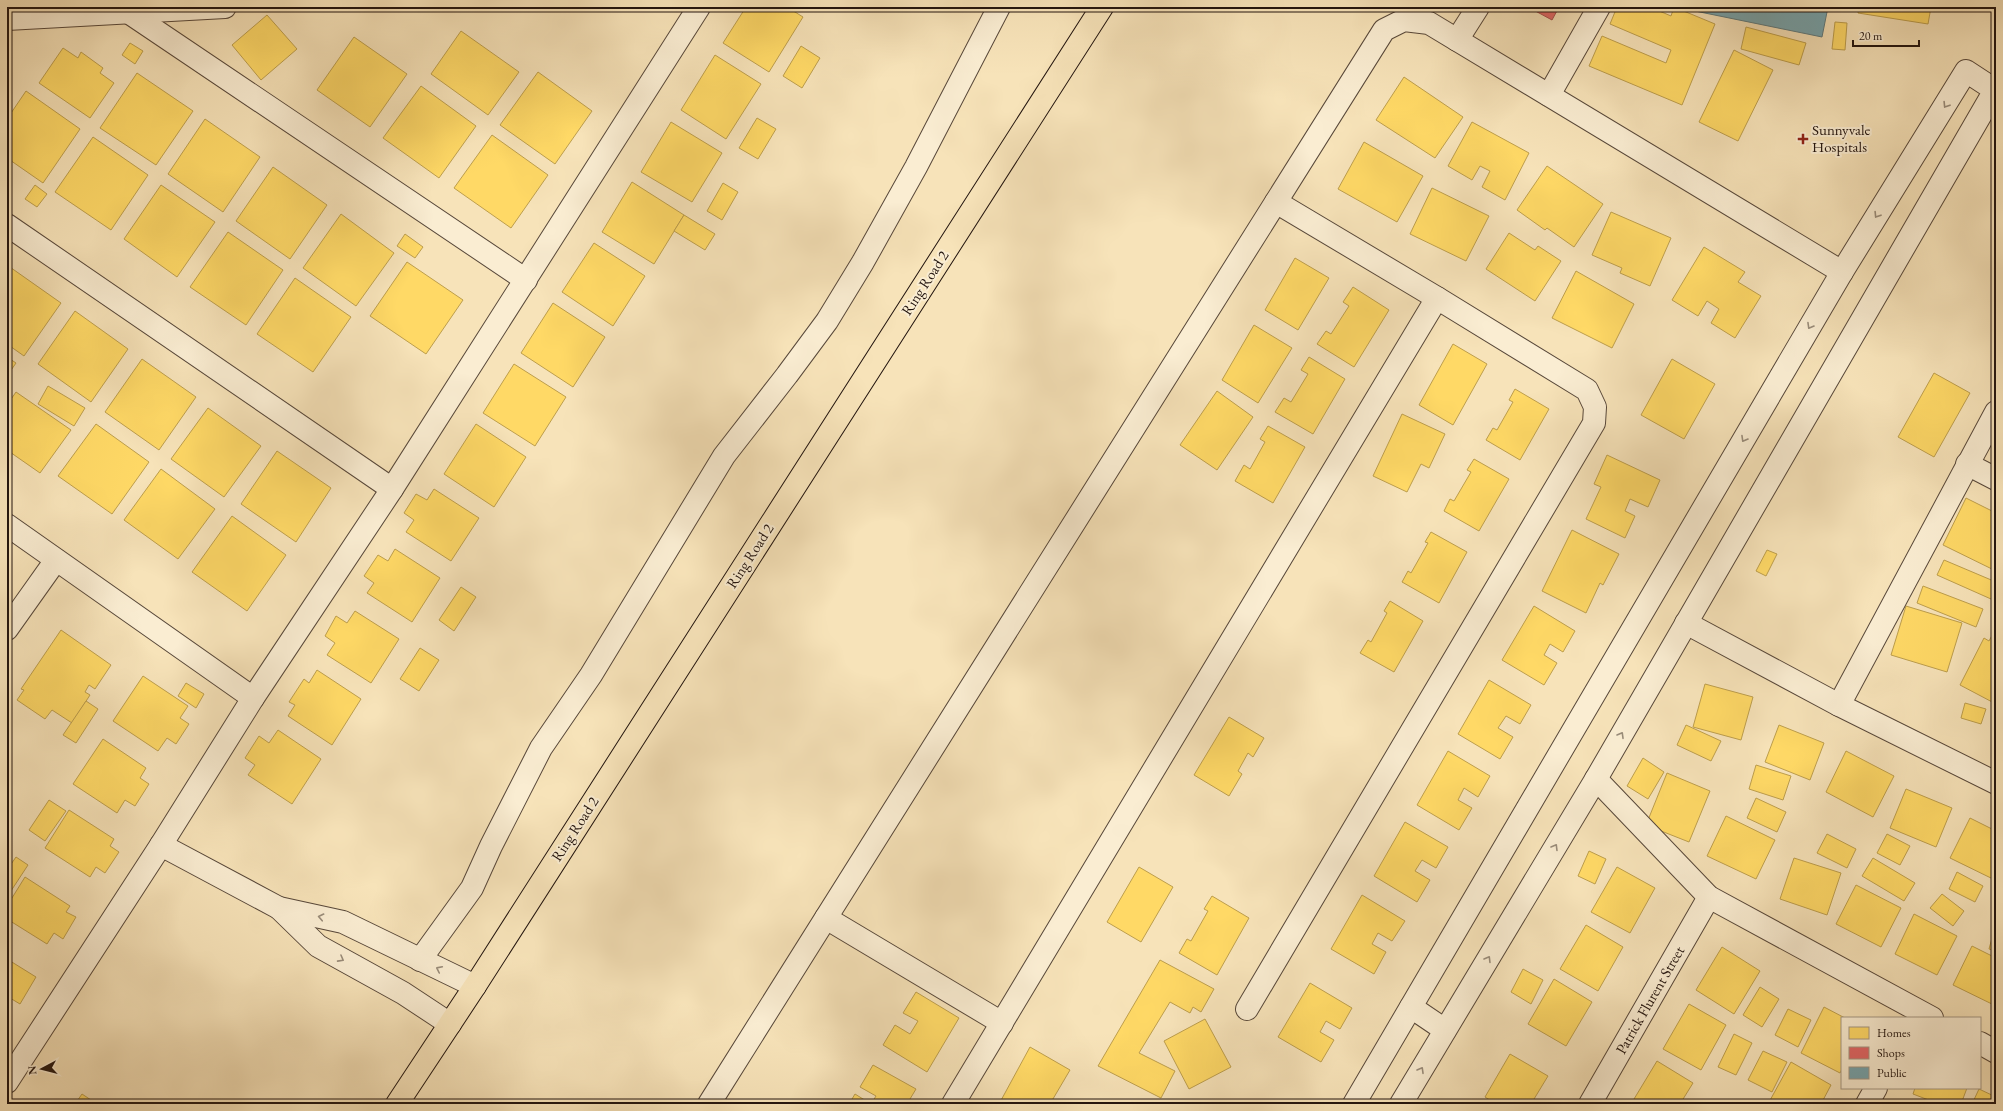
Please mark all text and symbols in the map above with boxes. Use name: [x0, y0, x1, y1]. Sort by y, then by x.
scale bar: [1853, 22, 1919, 48]
text: 20 m: [1859, 28, 1883, 44]
one-way arrow: [1943, 101, 1951, 108]
place label: Sunnyvale Hospitals: [1812, 120, 1871, 156]
marker: Sunnyvale Hospitals: [1797, 133, 1809, 145]
one-way arrow: [1875, 211, 1882, 218]
street label: Ring Road 2: [897, 246, 953, 319]
one-way arrow: [1808, 322, 1815, 329]
one-way arrow: [1742, 435, 1749, 442]
street label: Ring Road 2: [722, 519, 778, 592]
one-way arrow: [1616, 732, 1623, 739]
street label: Ring Road 2: [547, 792, 603, 865]
one-way arrow: [1550, 844, 1557, 851]
one-way arrow: [318, 914, 324, 922]
street label: Patrick Flurent Street: [1611, 942, 1688, 1057]
one-way arrow: [337, 954, 344, 962]
one-way arrow: [1483, 956, 1490, 963]
one-way arrow: [436, 966, 444, 974]
legend: [1841, 1017, 1981, 1089]
text: Homes: [1877, 1025, 1911, 1041]
text: Shops: [1877, 1045, 1905, 1061]
north arrow: [22, 1049, 62, 1089]
text: N: [25, 1065, 40, 1075]
text: Public: [1877, 1065, 1907, 1081]
one-way arrow: [1417, 1067, 1424, 1074]

